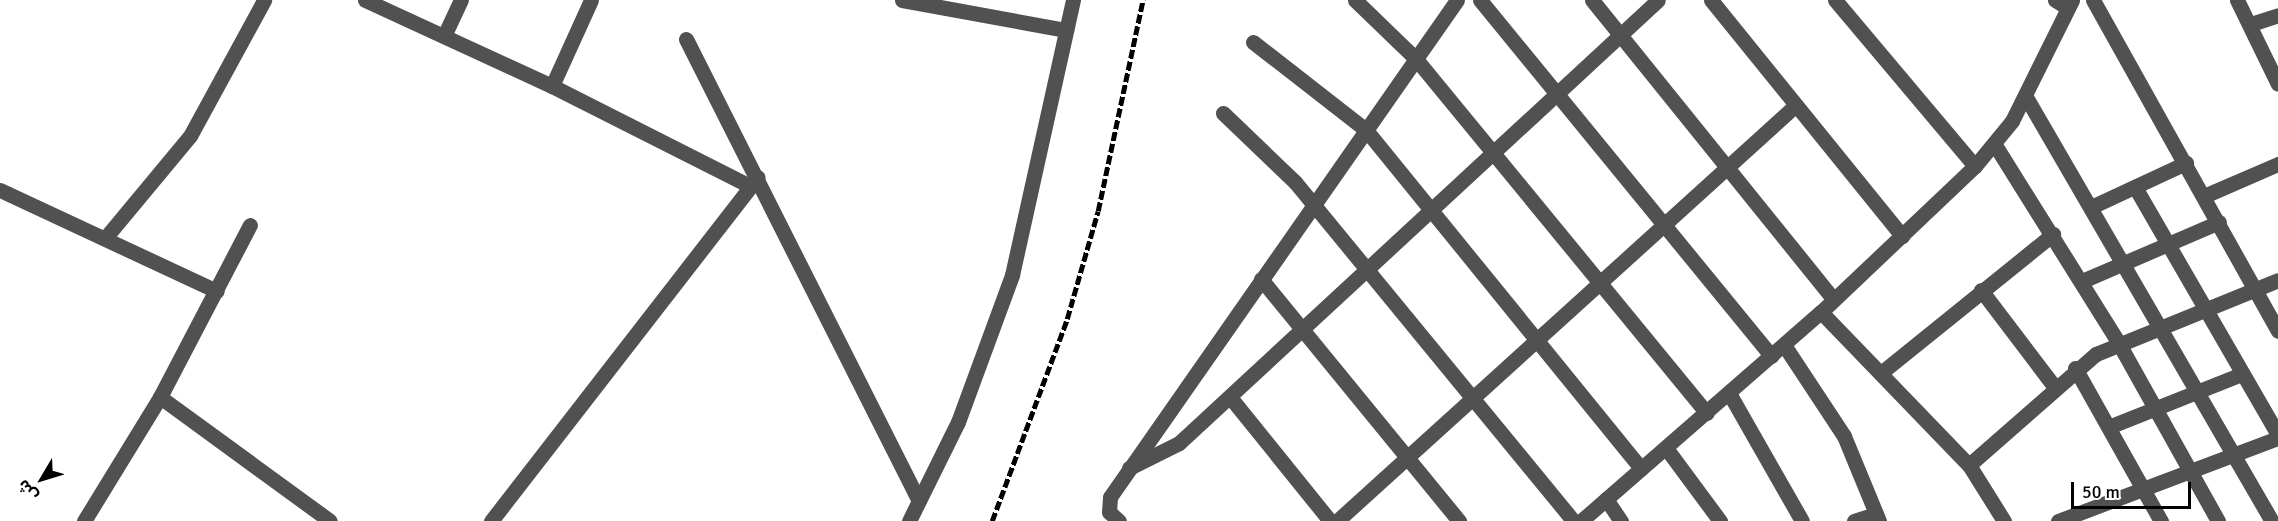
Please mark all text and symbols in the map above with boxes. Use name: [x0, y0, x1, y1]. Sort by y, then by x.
north arrow: [12, 449, 72, 509]
scale bar: [2074, 470, 2194, 508]
text: ش: [13, 475, 42, 505]
text: 50 m: [2082, 481, 2120, 503]

